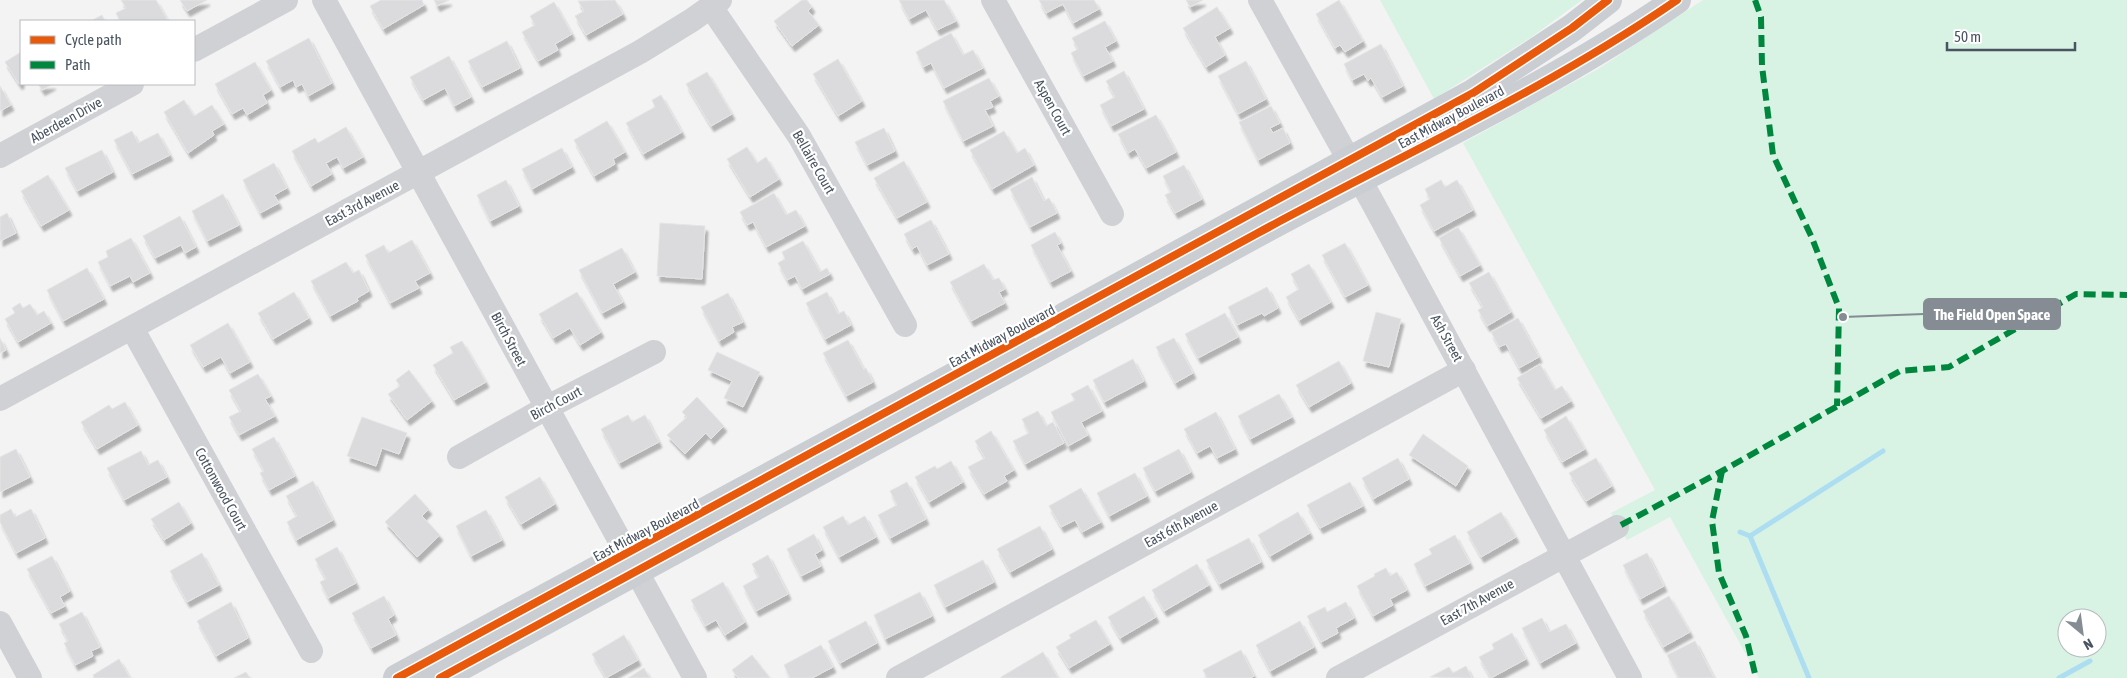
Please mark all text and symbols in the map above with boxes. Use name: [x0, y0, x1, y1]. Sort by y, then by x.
legend: [20, 20, 195, 85]
scale bar: [1947, 20, 2074, 52]
text: 50 m: [1954, 28, 1981, 45]
text: Cycle path: [65, 31, 122, 48]
text: Path: [65, 56, 91, 73]
street label: Aspen Court: [1031, 76, 1075, 138]
street label: East Midway Boulevard: [1395, 82, 1507, 152]
street label: Aberdeen Drive: [28, 94, 104, 146]
street label: Bellaire Court: [790, 128, 838, 196]
street label: East 3rd Avenue: [322, 177, 402, 229]
callout: The Field Open Space: [1924, 299, 2060, 329]
street label: East Midway Boulevard: [946, 301, 1058, 371]
text: The Field Open Space: [1934, 306, 2050, 323]
street label: Birch Street: [488, 309, 530, 369]
street label: Ash Street: [1428, 312, 1466, 364]
street label: Birch Court: [528, 383, 584, 423]
street label: Cottonwood Court: [192, 445, 250, 533]
street label: East Midway Boulevard: [590, 495, 702, 565]
street label: East 6th Avenue: [1142, 497, 1220, 551]
street label: East 7th Avenue: [1438, 575, 1516, 629]
north arrow: [2057, 608, 2107, 658]
text: N: [2081, 635, 2096, 653]

